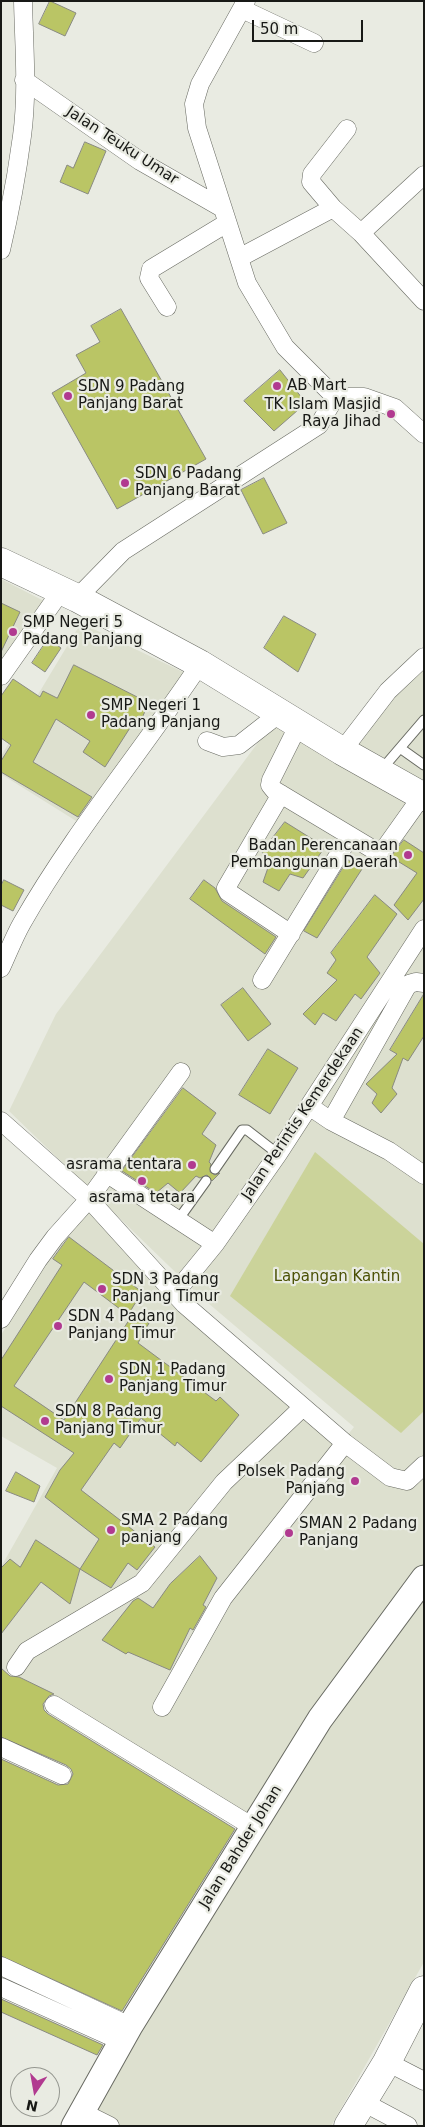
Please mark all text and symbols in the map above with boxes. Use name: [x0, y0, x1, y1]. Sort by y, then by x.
scale bar: [255, 10, 366, 42]
text: 50 m: [260, 20, 298, 38]
street label: Jalan Teuku Umar: [63, 103, 181, 189]
place label: AB Mart: [287, 377, 347, 395]
place label: SDN 9 Padang Panjang Barat: [78, 378, 185, 413]
marker: AB Mart: [271, 380, 283, 392]
marker: SDN 9 Padang Panjang Barat: [62, 390, 74, 402]
place label: TK Islam Masjid Raya Jihad: [264, 396, 381, 431]
marker: TK Islam Masjid Raya Jihad: [385, 408, 397, 420]
place label: SDN 6 Padang Panjang Barat: [135, 465, 242, 500]
marker: SDN 6 Padang Panjang Barat: [119, 477, 131, 489]
place label: SMP Negeri 5 Padang Panjang: [23, 614, 143, 649]
marker: SMP Negeri 5 Padang Panjang: [7, 626, 19, 638]
place label: SMP Negeri 1 Padang Panjang: [101, 697, 221, 732]
marker: SMP Negeri 1 Padang Panjang: [85, 709, 97, 721]
place label: Badan Perencanaan Pembangunan Daerah: [231, 837, 398, 872]
marker: Badan Perencanaan Pembangunan Daerah: [402, 849, 414, 861]
street label: Jalan Perintis Kemerdekaan: [238, 1024, 368, 1204]
place label: asrama tentara: [66, 1156, 182, 1174]
marker: asrama tentara: [186, 1159, 198, 1171]
marker: asrama tetara: [136, 1175, 148, 1187]
place label: asrama tetara: [89, 1189, 195, 1207]
park label: Lapangan Kantin: [274, 1268, 400, 1286]
place label: SDN 3 Padang Panjang Timur: [112, 1271, 219, 1306]
marker: SDN 3 Padang Panjang Timur: [96, 1283, 108, 1295]
place label: SDN 4 Padang Panjang Timur: [68, 1308, 175, 1343]
marker: SDN 4 Padang Panjang Timur: [52, 1320, 64, 1332]
place label: SDN 1 Padang Panjang Timur: [119, 1361, 226, 1396]
marker: SDN 1 Padang Panjang Timur: [103, 1373, 115, 1385]
place label: SDN 8 Padang Panjang Timur: [55, 1403, 162, 1438]
marker: SDN 8 Padang Panjang Timur: [39, 1415, 51, 1427]
place label: Polsek Padang Panjang: [237, 1463, 345, 1498]
marker: Polsek Padang Panjang: [349, 1475, 361, 1487]
place label: SMA 2 Padang panjang: [121, 1512, 228, 1547]
place label: SMAN 2 Padang Panjang: [299, 1515, 417, 1550]
marker: SMA 2 Padang panjang: [105, 1524, 117, 1536]
marker: SMAN 2 Padang Panjang: [283, 1527, 295, 1539]
street label: Jalan Bahder Johan: [196, 1782, 286, 1912]
north arrow: [10, 2067, 60, 2117]
text: N: [25, 2097, 39, 2115]

